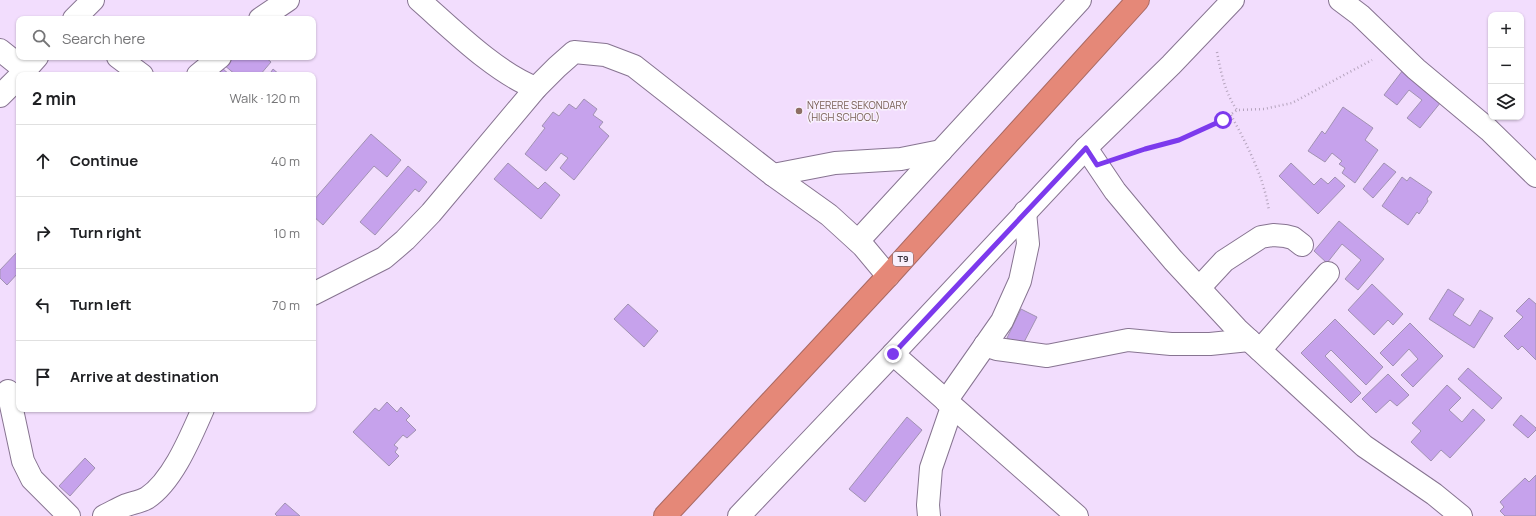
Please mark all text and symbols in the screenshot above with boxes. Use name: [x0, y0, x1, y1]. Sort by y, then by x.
map controls: [1488, 12, 1524, 120]
button: +: [1488, 12, 1524, 48]
search box: [16, 16, 316, 60]
icon: search: [30, 27, 52, 49]
text: Search here: [62, 28, 145, 49]
button: −: [1488, 48, 1524, 84]
button: layers: [1488, 84, 1524, 120]
text: 2 min: [32, 87, 76, 110]
text: Walk · 120 m: [230, 89, 300, 107]
place label: NYERERE SEKONDARY (HIGH SCHOOL): [807, 98, 908, 124]
marker: NYERERE SEKONDARY (HIGH SCHOOL): [794, 106, 804, 116]
route start: [1214, 111, 1232, 129]
icon: ahead: [32, 150, 54, 172]
text: Continue: [70, 150, 138, 171]
text: 40 m: [271, 152, 300, 170]
icon: right: [32, 222, 54, 244]
text: Turn right: [70, 222, 141, 243]
text: 10 m: [273, 224, 300, 242]
road number: T9: [893, 252, 913, 266]
icon: left: [32, 294, 54, 316]
text: Turn left: [70, 294, 132, 315]
text: 70 m: [272, 296, 300, 314]
route end: [884, 345, 902, 363]
icon: arrive: [32, 366, 54, 388]
text: Arrive at destination: [70, 366, 219, 387]

